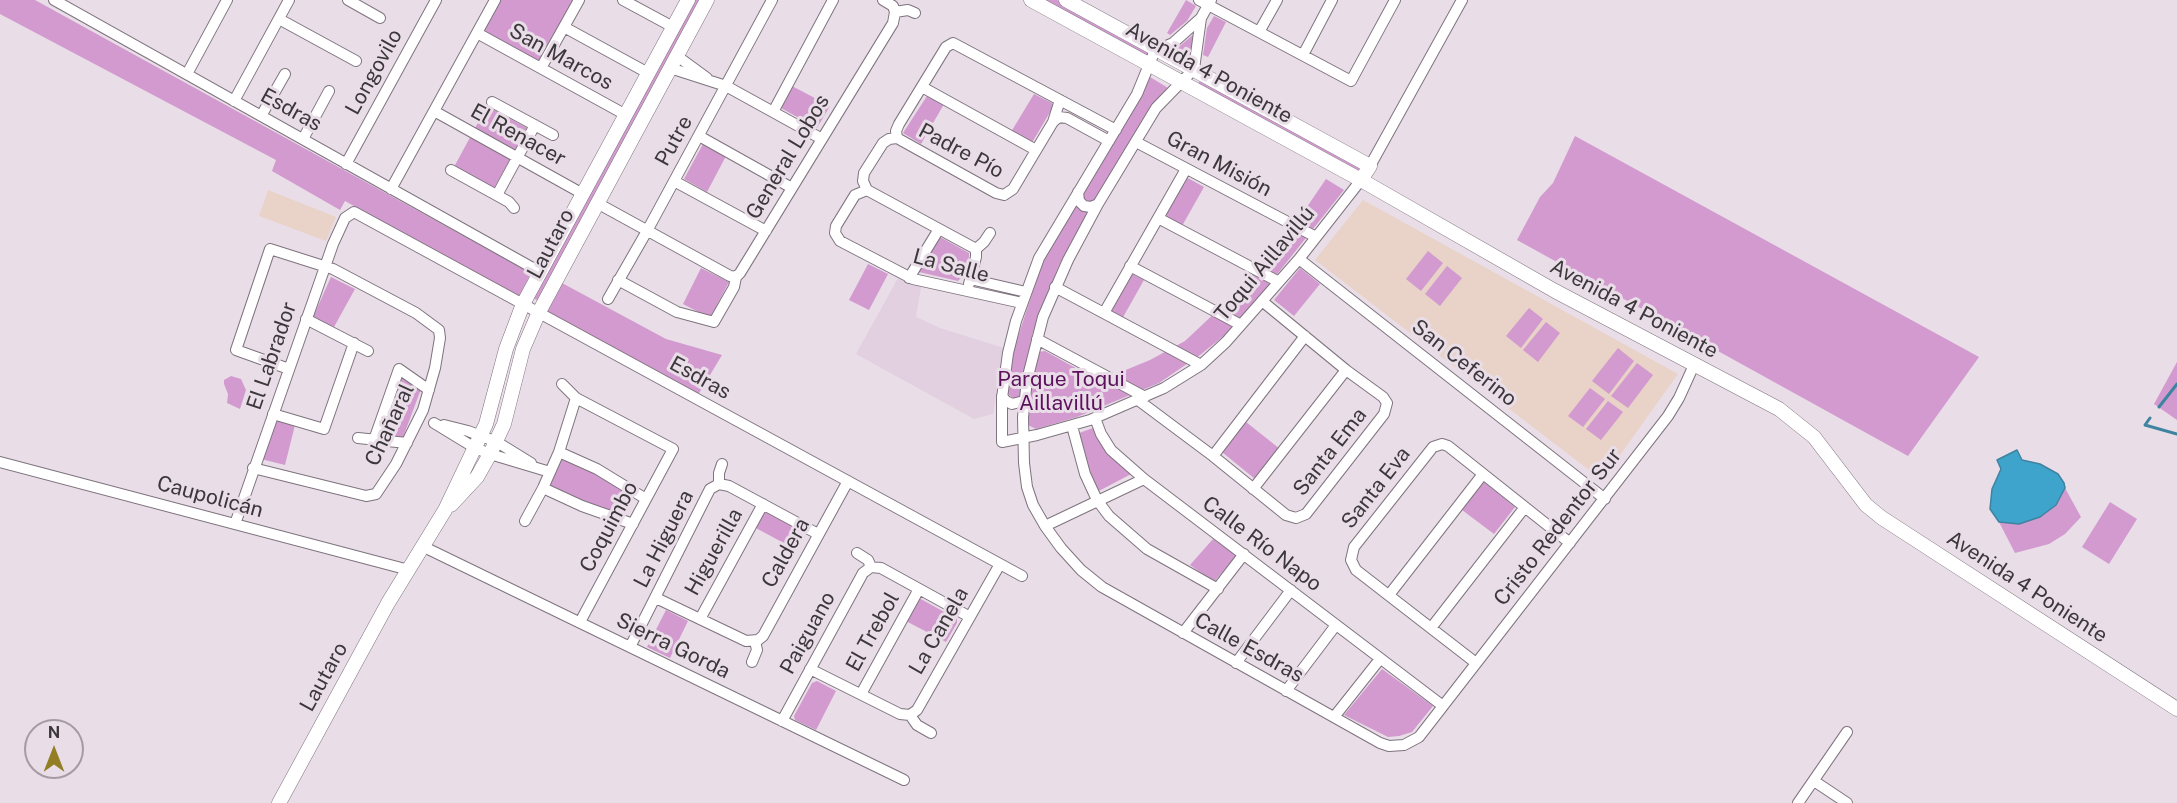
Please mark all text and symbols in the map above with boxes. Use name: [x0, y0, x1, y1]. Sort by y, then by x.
street label: Avenida 4 Poniente: [1121, 17, 1297, 129]
street label: San Marcos: [505, 18, 617, 96]
street label: Longovilo: [340, 25, 408, 119]
street label: Esdras: [256, 83, 326, 137]
street label: General Lobos: [741, 90, 835, 224]
street label: El Renacer: [466, 98, 570, 172]
street label: Putre: [650, 111, 698, 171]
street label: Padre Pío: [914, 118, 1008, 184]
street label: Gran Misión: [1162, 126, 1276, 202]
street label: Toqui Aillavillú: [1210, 202, 1320, 326]
street label: Lautaro: [522, 205, 580, 283]
street label: La Salle: [910, 244, 992, 288]
street label: Avenida 4 Poniente: [1546, 254, 1722, 364]
street label: El Labrador: [242, 299, 302, 413]
street label: San Ceferino: [1406, 314, 1522, 412]
street label: Esdras: [665, 351, 735, 405]
park label: Parque Toqui Aillavillú: [997, 367, 1125, 417]
street label: Chañaral: [360, 380, 420, 470]
street label: Santa Ema: [1288, 403, 1372, 501]
street label: Santa Eva: [1336, 442, 1416, 534]
street label: Cristo Redentor Sur: [1489, 443, 1627, 611]
street label: Caupolicán: [154, 471, 266, 523]
street label: Coquimbo: [575, 477, 643, 577]
street label: La Higuera: [629, 486, 699, 592]
street label: Calle Río Napo: [1197, 491, 1327, 597]
street label: Higuerilla: [680, 504, 748, 600]
street label: Caldera: [757, 514, 815, 592]
street label: Avenida 4 Poniente: [1942, 526, 2112, 648]
street label: La Canela: [904, 583, 974, 679]
street label: Paiguano: [775, 587, 841, 679]
street label: El Trebol: [841, 588, 905, 676]
street label: Sierra Gorda: [612, 608, 734, 684]
street label: Calle Esdras: [1190, 608, 1308, 688]
street label: Lautaro: [295, 638, 353, 716]
north arrow: [24, 719, 84, 779]
text: N: [48, 723, 60, 742]

